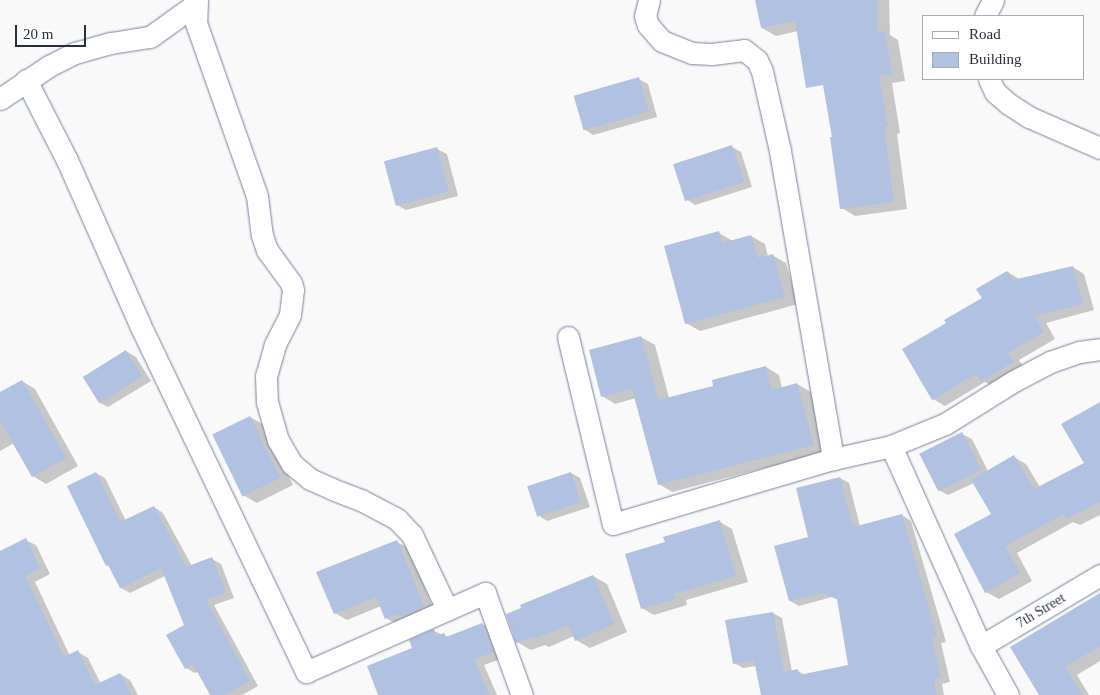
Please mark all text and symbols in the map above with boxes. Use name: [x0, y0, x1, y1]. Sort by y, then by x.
scale bar: [18, 15, 89, 47]
legend: [922, 15, 1085, 80]
text: 20 m: [23, 26, 53, 42]
text: Road: [969, 26, 1001, 42]
text: Building: [969, 51, 1022, 67]
street label: 7th Street: [1014, 590, 1068, 632]

